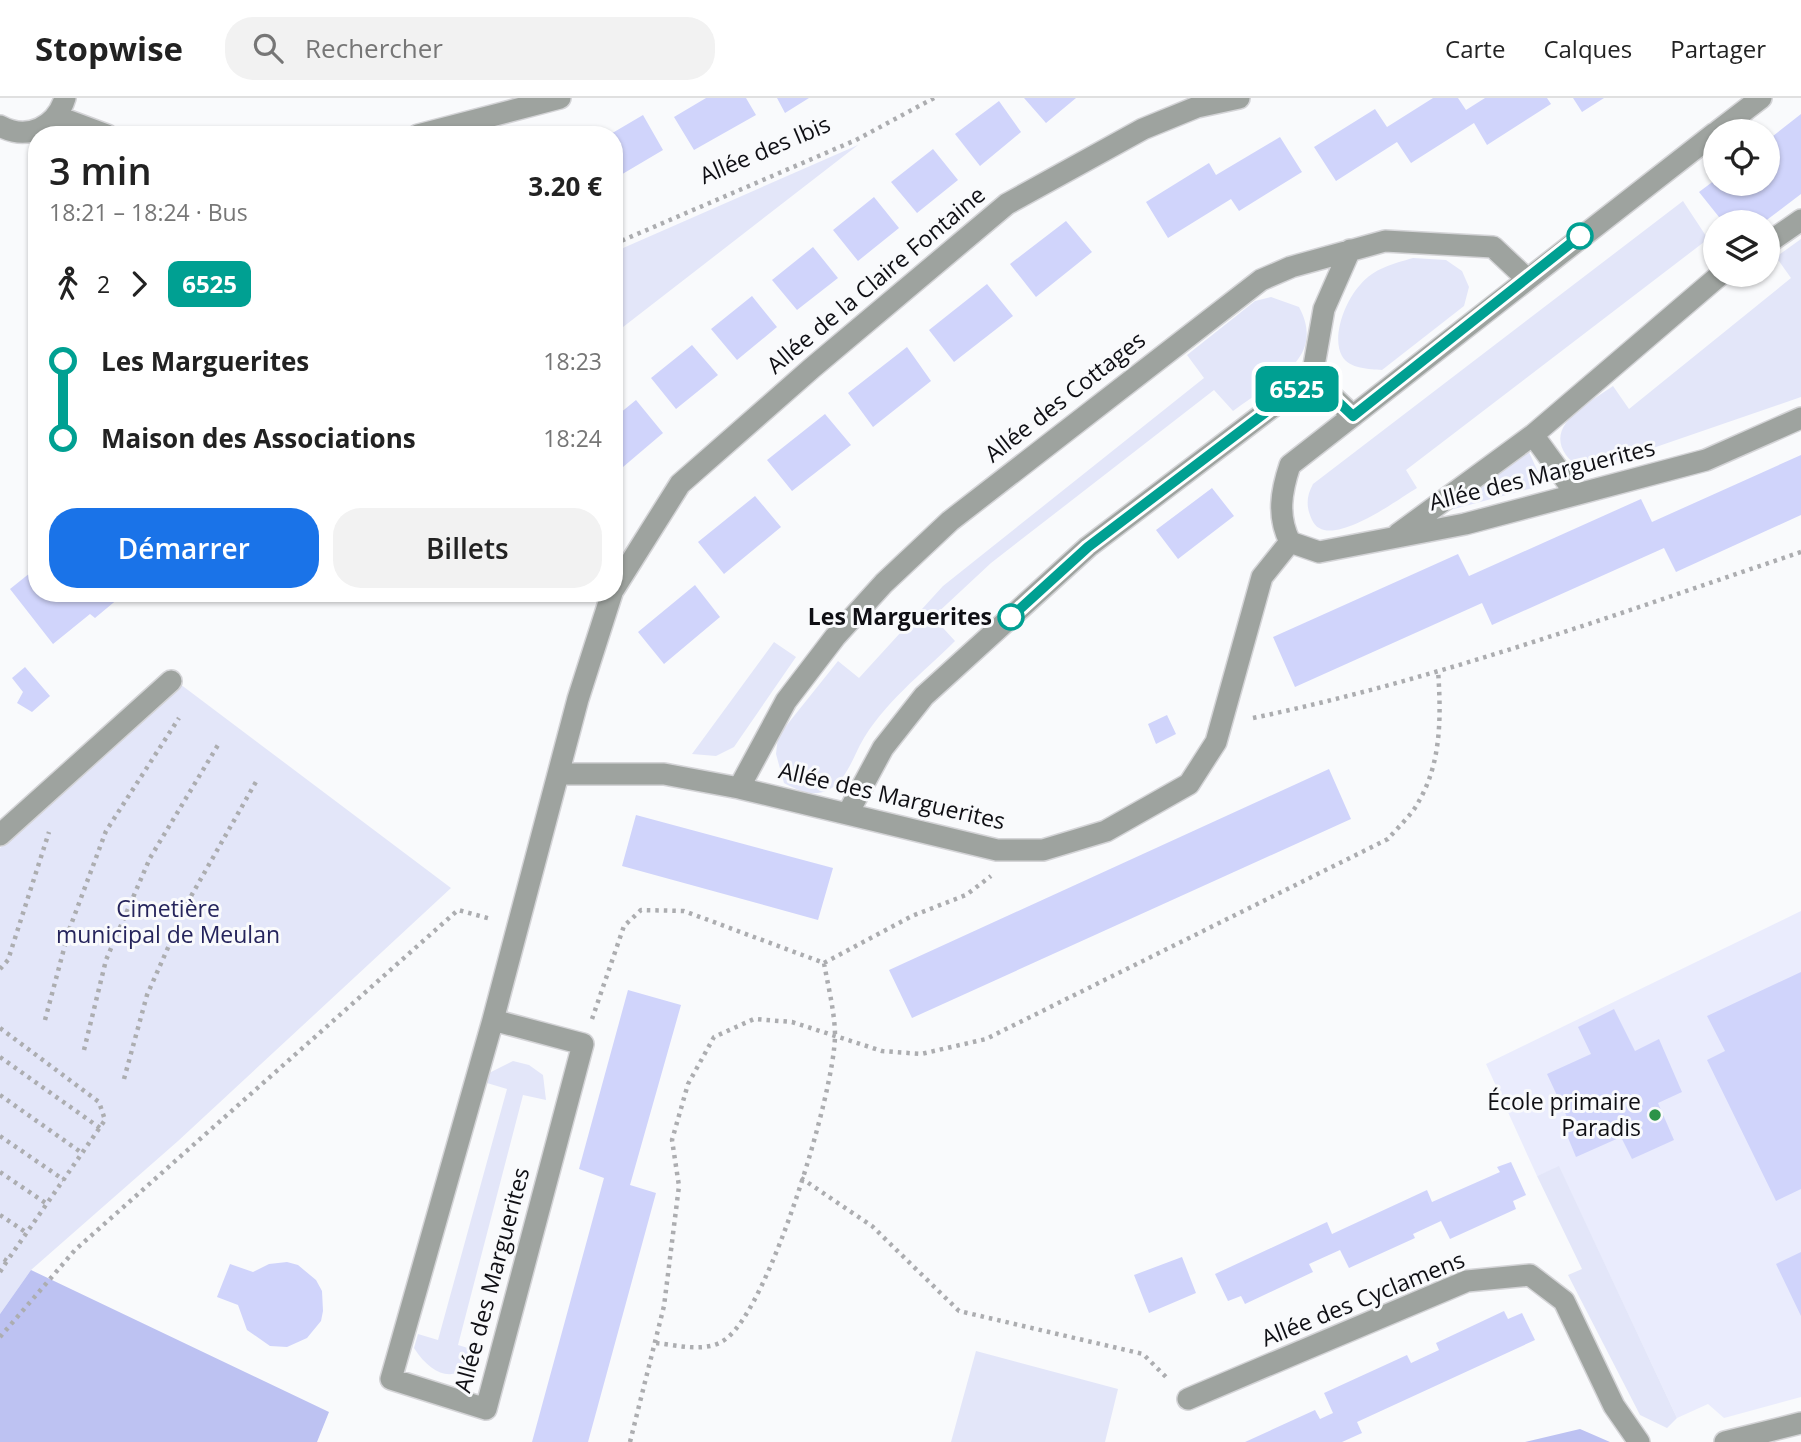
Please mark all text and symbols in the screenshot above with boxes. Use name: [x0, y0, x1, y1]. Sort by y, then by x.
search box: [225, 17, 715, 80]
text: Stopwise: [35, 26, 183, 71]
icon: search: [249, 29, 287, 67]
text: Rechercher: [305, 30, 443, 66]
text: Carte: [1445, 32, 1505, 65]
text: Calques: [1543, 32, 1632, 65]
text: Partager: [1670, 32, 1766, 65]
street label: Allée des Ibis: [694, 107, 835, 191]
map controls: [1703, 119, 1780, 287]
button: locate: [1703, 119, 1780, 196]
text: 3 min: [49, 144, 152, 196]
text: 3.20 €: [528, 168, 602, 204]
street label: Allée de la Claire Fontaine: [759, 178, 991, 380]
text: 18:21 – 18:24 · Bus: [49, 196, 248, 228]
button: layers: [1703, 210, 1780, 287]
unlabelled marker: [1567, 223, 1593, 249]
icon: walk: [49, 265, 87, 303]
icon: forward: [120, 265, 158, 303]
text: 6525: [182, 267, 237, 300]
text: 2: [97, 268, 110, 300]
street label: Allée des Cottages: [977, 323, 1151, 469]
text: Les Marguerites: [101, 343, 309, 379]
text: 18:23: [543, 345, 602, 377]
line badge: 6525: [1248, 366, 1346, 412]
text: 6525: [1270, 372, 1324, 405]
text: Maison des Associations: [101, 420, 416, 456]
text: 18:24: [543, 422, 602, 454]
street label: Allée des Marguerites: [1426, 430, 1658, 518]
button: Démarrer: [49, 508, 319, 588]
button: Billets: [333, 508, 602, 588]
place label: Les Marguerites: [808, 600, 992, 632]
marker: Les Marguerites: [998, 604, 1024, 630]
street label: Allée des Marguerites: [776, 753, 1009, 837]
park label: Cimetière municipal de Meulan: [56, 892, 280, 950]
place label: École primaire Paradis: [1487, 1085, 1641, 1143]
marker: École primaire Paradis: [1647, 1107, 1663, 1123]
street label: Allée des Marguerites: [446, 1164, 536, 1396]
street label: Allée des Cyclamens: [1256, 1243, 1469, 1354]

